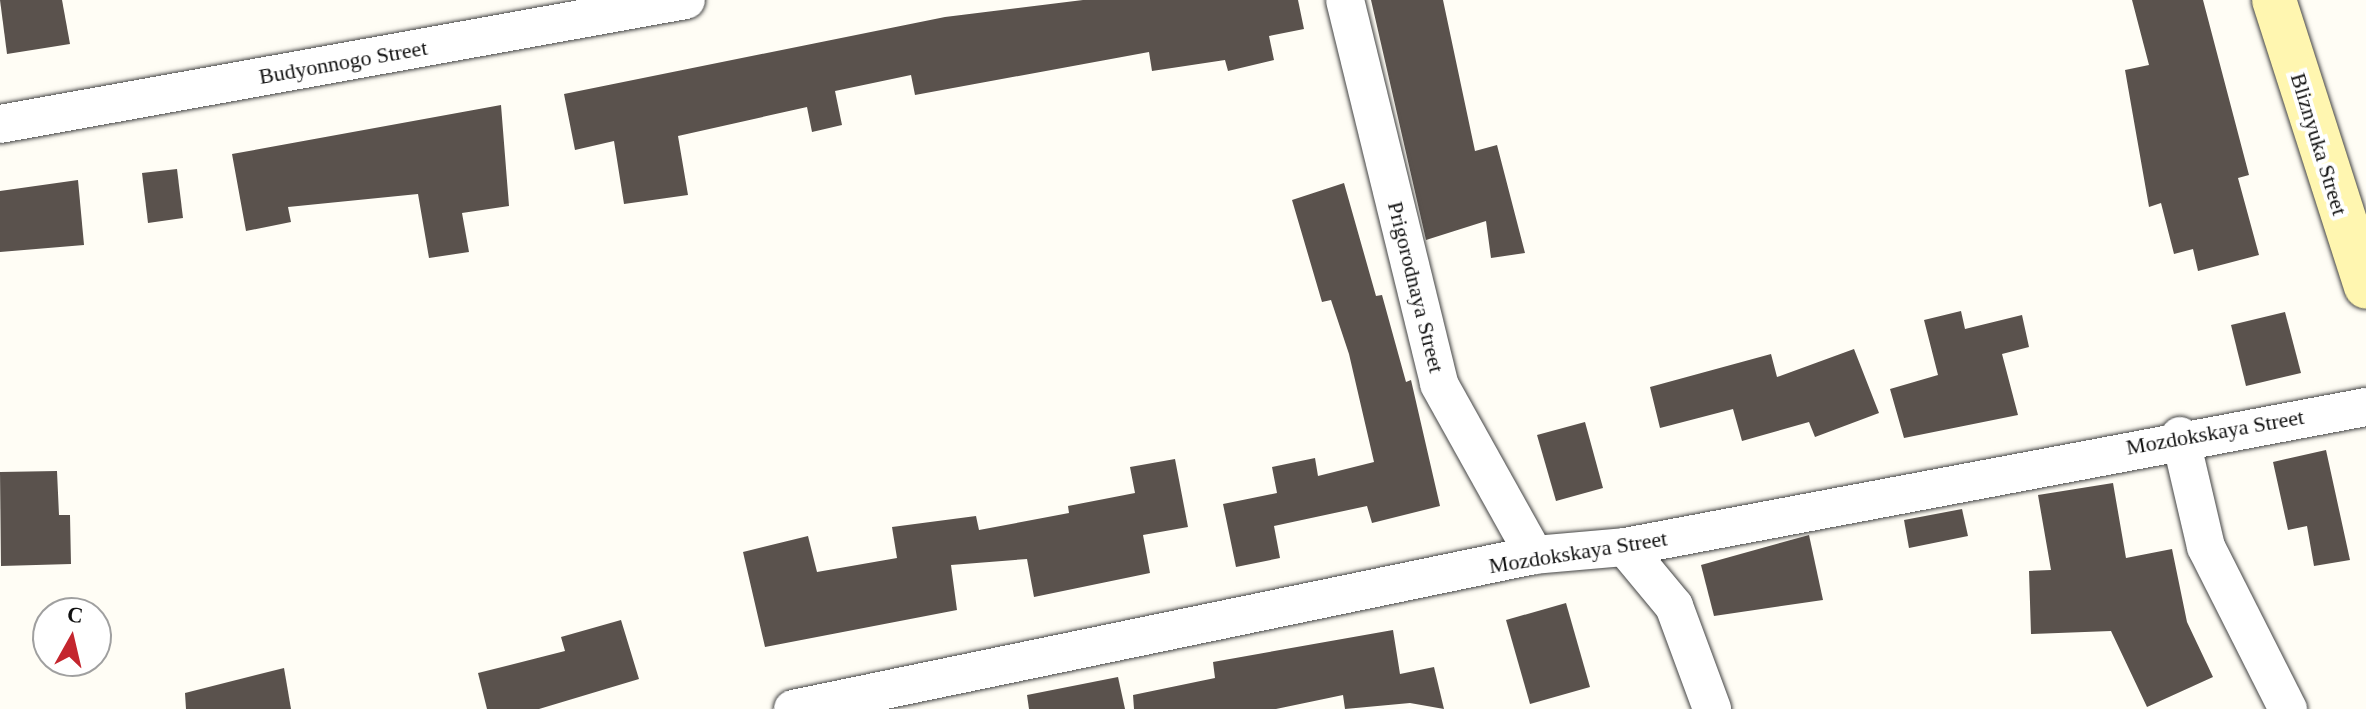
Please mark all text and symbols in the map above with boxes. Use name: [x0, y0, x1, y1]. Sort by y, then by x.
street label: Budyonnogo Street: [257, 34, 429, 90]
street label: Bliznyuka Street: [2285, 70, 2353, 218]
street label: Prigorodnaya Street: [1382, 199, 1450, 375]
street label: Mozdokskaya Street: [2124, 403, 2306, 461]
street label: Mozdokskaya Street: [1487, 525, 1669, 579]
north arrow: [32, 597, 112, 677]
text: С: [66, 601, 85, 628]

